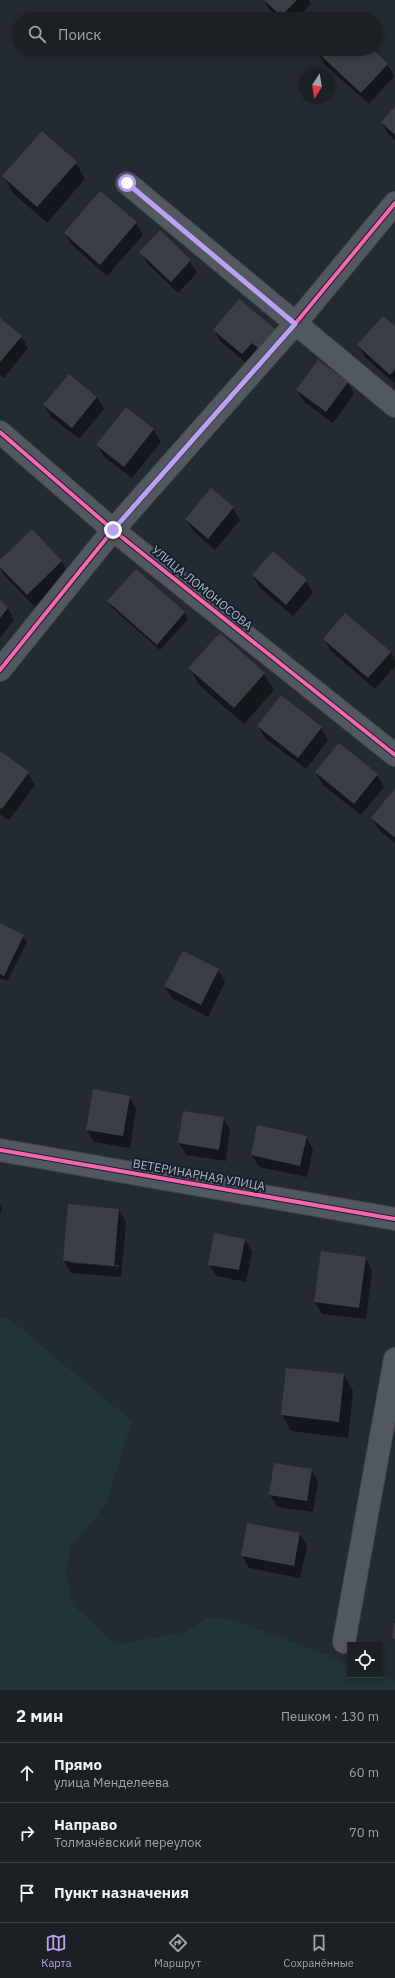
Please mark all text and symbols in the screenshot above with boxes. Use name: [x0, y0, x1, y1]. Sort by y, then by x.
search box: [12, 12, 383, 56]
icon: search: [26, 23, 48, 45]
text: Поиск: [58, 25, 101, 44]
north arrow: [299, 68, 335, 104]
route start: [118, 174, 136, 192]
route end: [104, 521, 122, 539]
street label: УЛИЦА ЛОМОНОСОВА: [149, 542, 256, 633]
street label: ВЕТЕРИНАРНАЯ УЛИЦА: [132, 1155, 267, 1194]
map controls: [347, 1642, 383, 1678]
button: locate: [347, 1642, 383, 1678]
text: 2 мин: [16, 1705, 63, 1727]
text: Пешком · 130 m: [281, 1708, 379, 1725]
text: Прямо: [54, 1755, 102, 1774]
icon: ahead: [16, 1762, 38, 1784]
text: 60 m: [349, 1764, 379, 1781]
text: улица Менделеева: [54, 1774, 169, 1791]
text: Направо: [54, 1815, 117, 1834]
icon: right: [16, 1822, 38, 1844]
text: 70 m: [349, 1824, 379, 1841]
text: Толмачёвский переулок: [54, 1834, 202, 1851]
icon: arrive: [16, 1882, 38, 1904]
text: Пункт назначения: [54, 1883, 189, 1902]
tab: Карта: [41, 1932, 72, 1970]
tab: Маршрут: [154, 1932, 201, 1970]
tab: Сохранённые: [284, 1932, 354, 1970]

